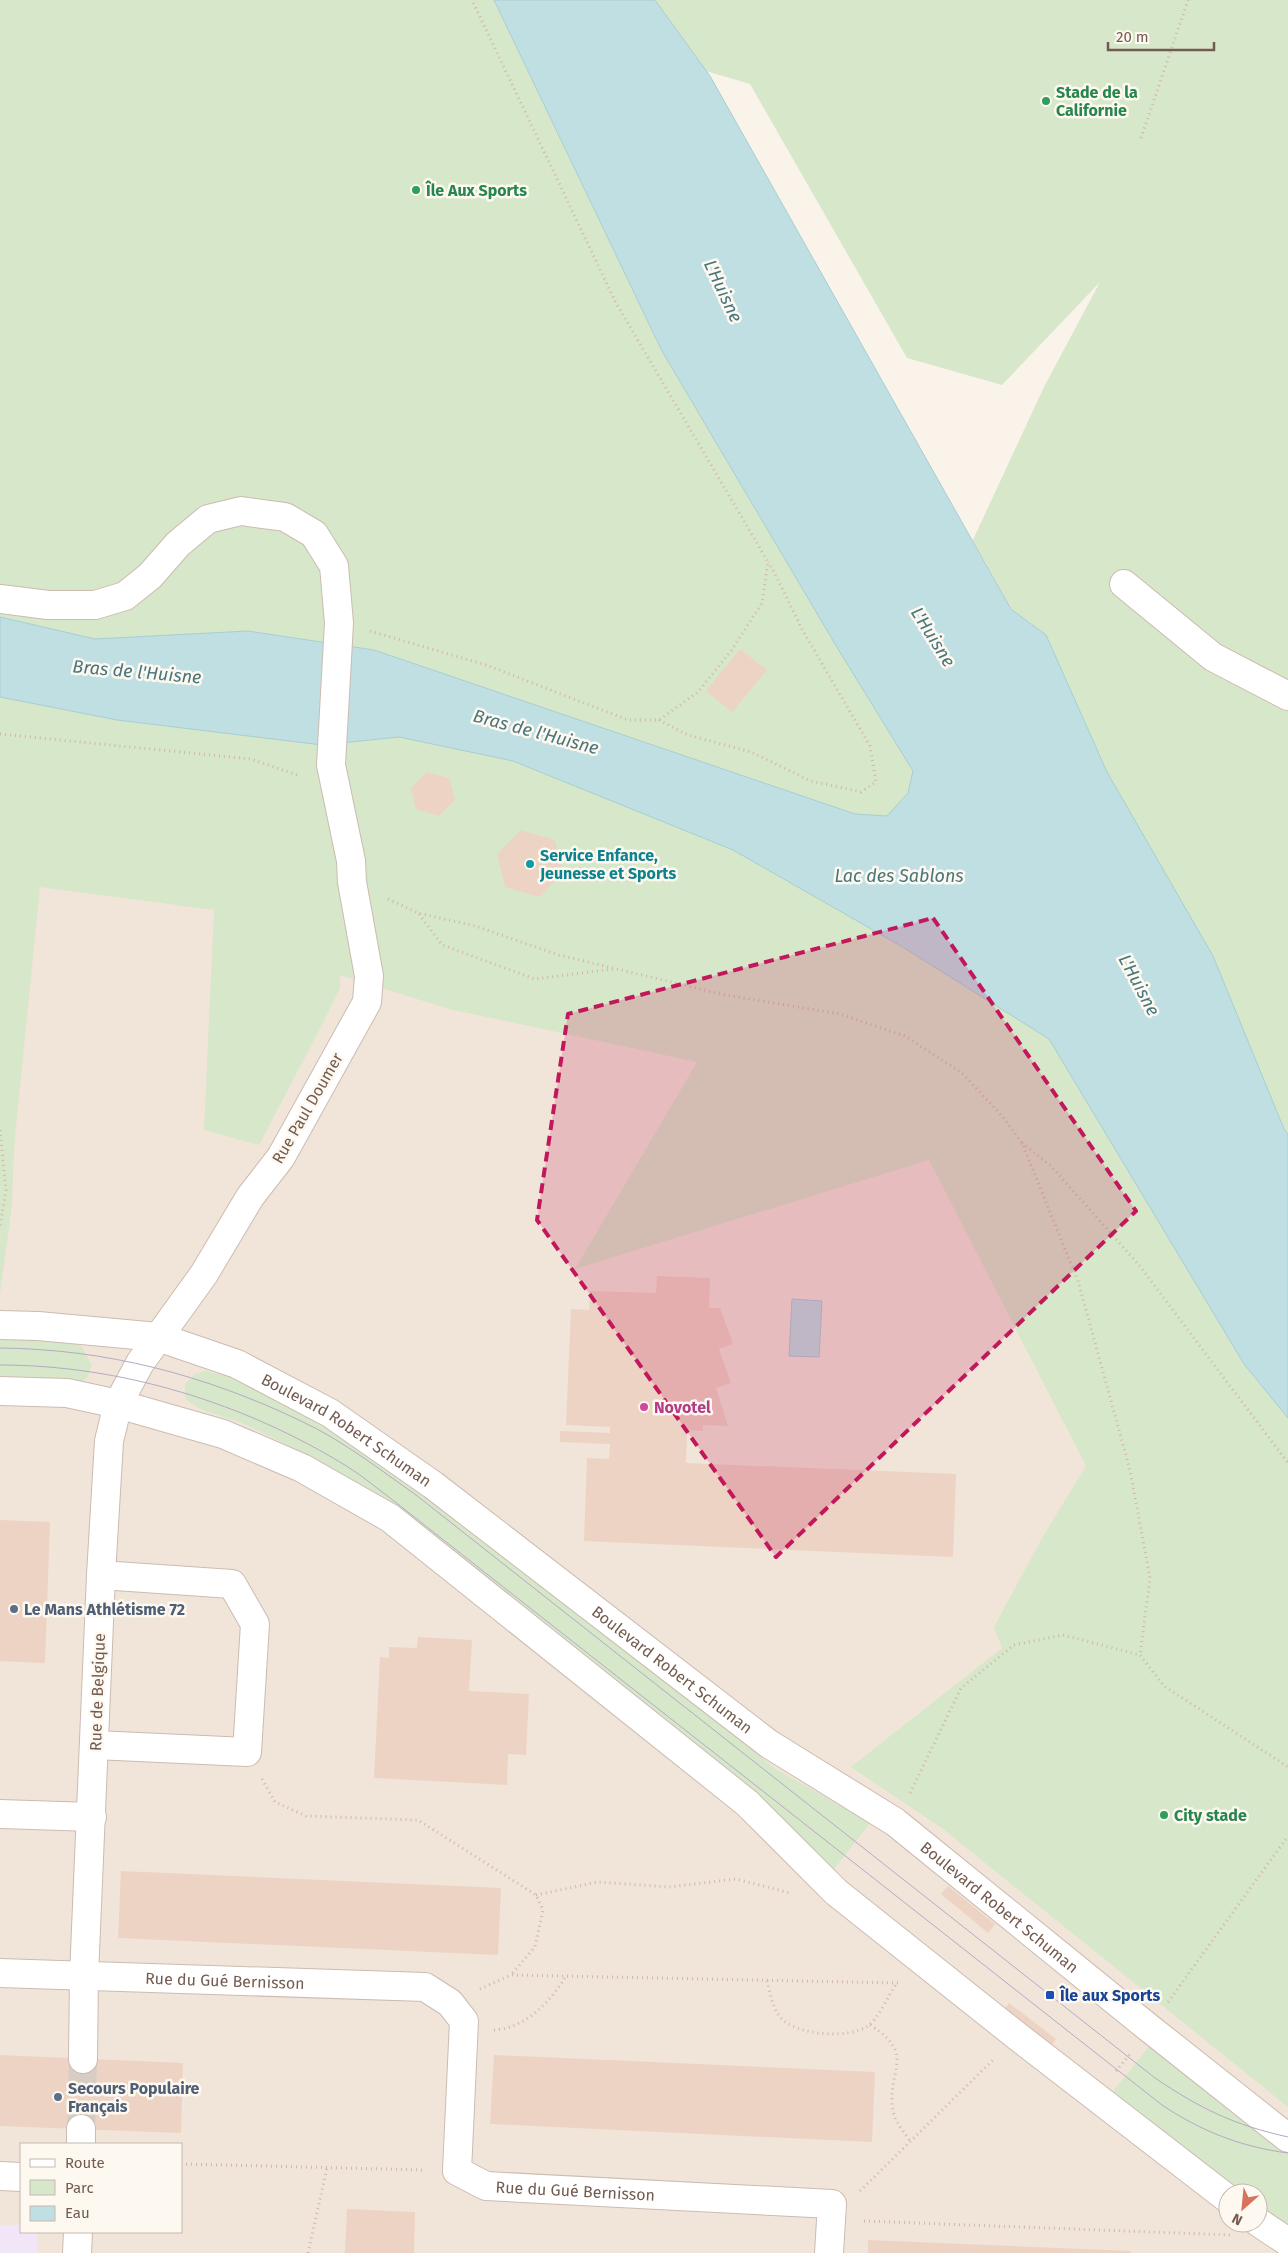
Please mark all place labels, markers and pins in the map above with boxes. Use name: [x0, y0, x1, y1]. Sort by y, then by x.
place label: Stade de la Californie: [1056, 83, 1138, 120]
marker: Stade de la Californie: [1040, 95, 1052, 107]
place label: Île Aux Sports: [425, 180, 527, 200]
marker: Île Aux Sports: [410, 184, 422, 196]
place label: Service Enfance, Jeunesse et Sports: [539, 846, 677, 883]
marker: Service Enfance, Jeunesse et Sports: [524, 858, 536, 870]
place label: Novotel: [654, 1398, 711, 1417]
marker: Novotel: [638, 1401, 650, 1413]
place label: Le Mans Athlétisme 72: [24, 1600, 185, 1619]
marker: Le Mans Athlétisme 72: [8, 1603, 20, 1615]
place label: City stade: [1174, 1806, 1247, 1825]
marker: City stade: [1158, 1809, 1170, 1821]
place label: Île aux Sports: [1059, 1985, 1161, 2005]
marker: Île aux Sports: [1044, 1989, 1056, 2001]
place label: Secours Populaire Français: [68, 2079, 200, 2117]
marker: Secours Populaire Français: [52, 2091, 64, 2103]

